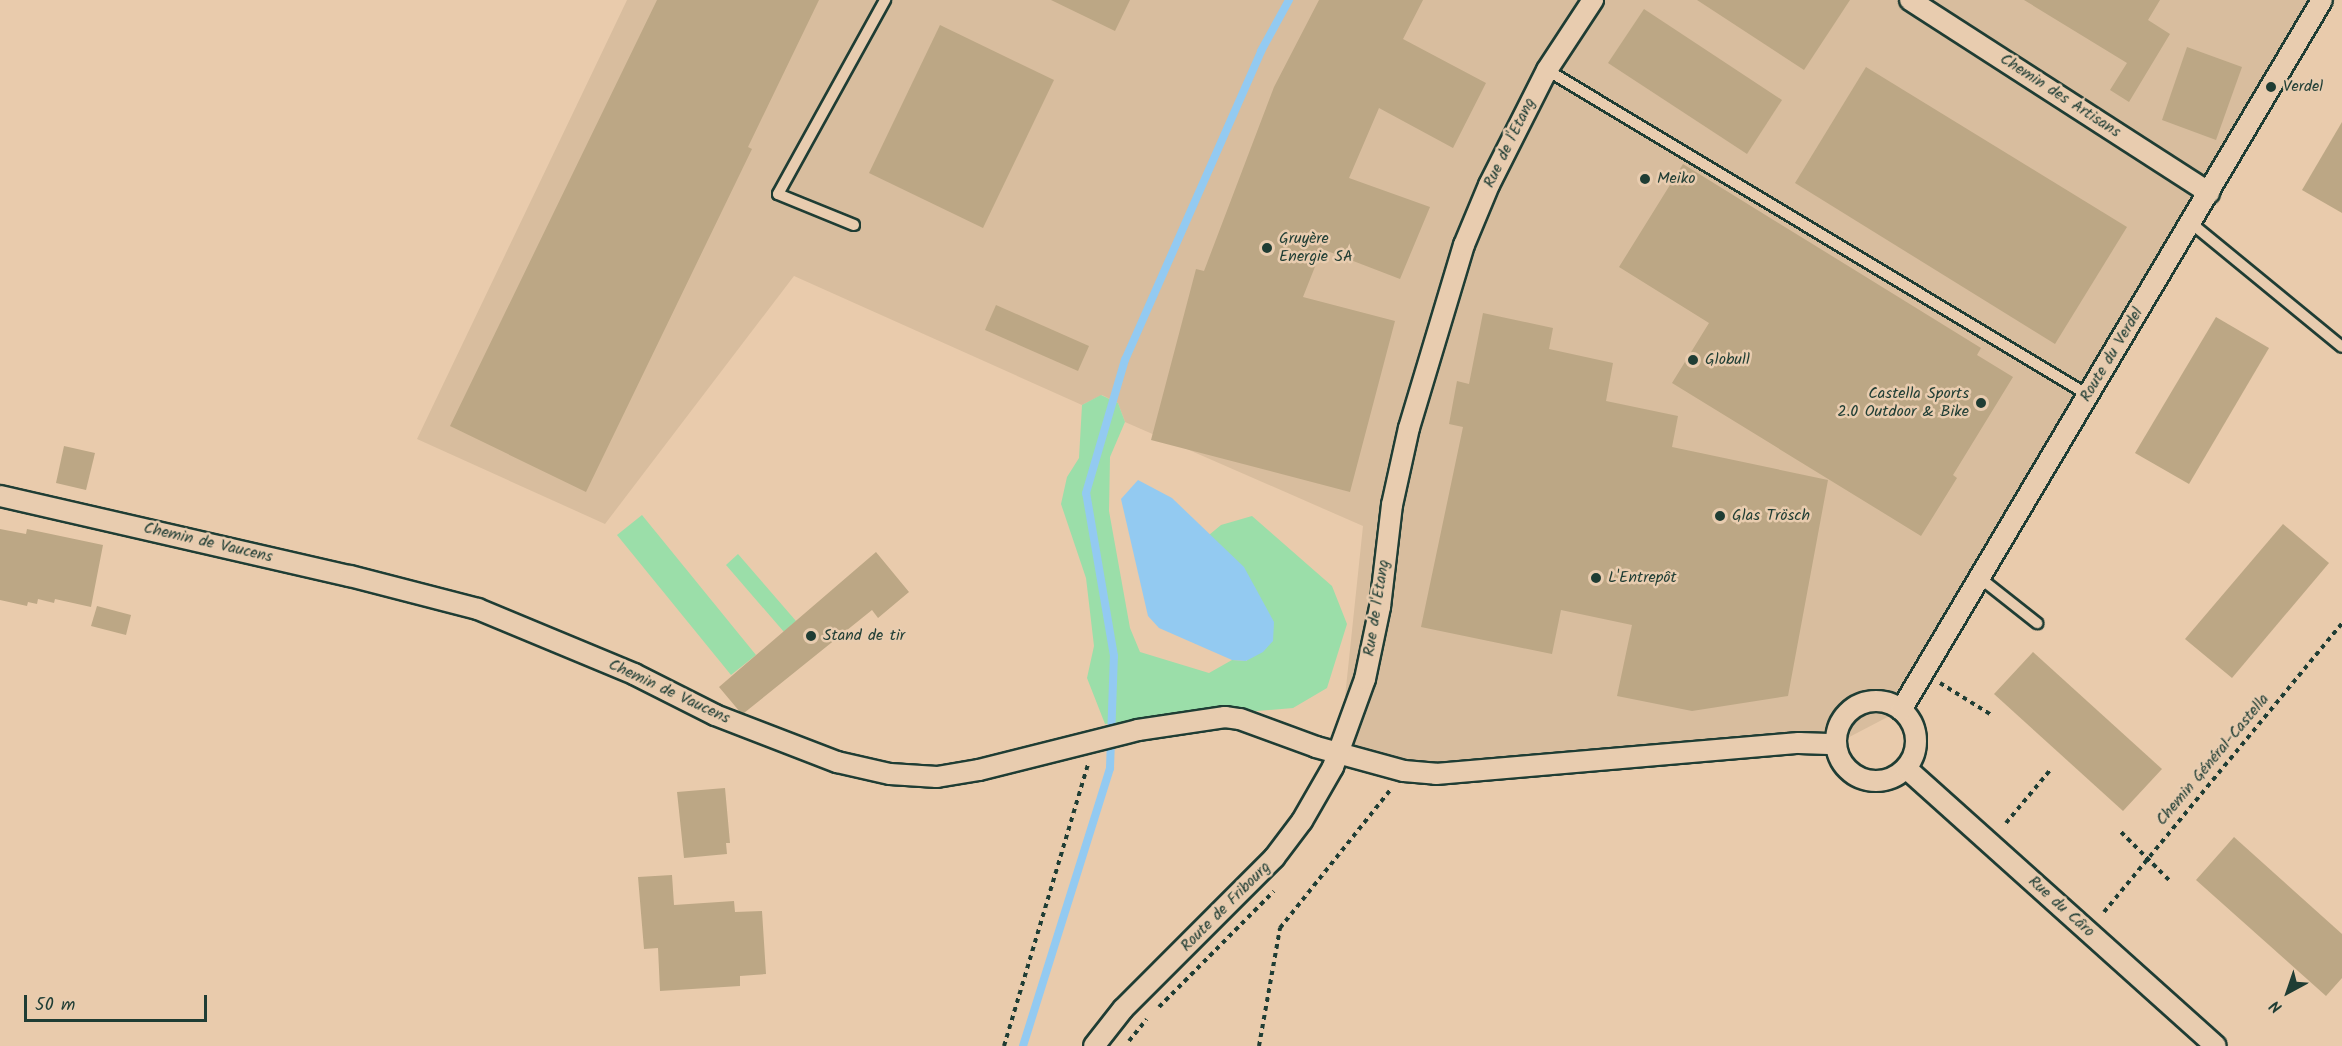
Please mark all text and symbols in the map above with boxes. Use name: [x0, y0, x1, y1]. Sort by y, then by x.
street label: Chemin des Artisans: [1996, 50, 2124, 142]
place label: Verdel: [2283, 77, 2323, 97]
marker: Verdel: [2264, 80, 2278, 94]
street label: Rue de l'Etang: [1480, 95, 1540, 191]
place label: Meiko: [1657, 169, 1695, 189]
marker: Meiko: [1638, 172, 1652, 186]
place label: Gruyère Energie SA: [1279, 229, 1353, 267]
marker: Gruyère Energie SA: [1260, 241, 1274, 255]
street label: Route du Verdel: [2076, 304, 2148, 406]
place label: Globull: [1705, 350, 1750, 370]
marker: Globull: [1686, 353, 1700, 367]
place label: Castella Sports 2.0 Outdoor & Bike: [1837, 384, 1969, 422]
marker: Castella Sports 2.0 Outdoor & Bike: [1974, 396, 1988, 410]
place label: Glas Trösch: [1732, 506, 1810, 526]
marker: Glas Trösch: [1713, 509, 1727, 523]
street label: Chemin de Vaucens: [142, 519, 274, 567]
street label: Rue de l'Etang: [1360, 558, 1394, 658]
place label: L'Entrepôt: [1608, 568, 1677, 588]
marker: L'Entrepôt: [1589, 571, 1603, 585]
place label: Stand de tir: [823, 626, 905, 646]
marker: Stand de tir: [804, 629, 818, 643]
street label: Chemin de Vaucens: [605, 655, 733, 729]
street label: Chemin Général-Castella: [2152, 690, 2274, 830]
street label: Route de Fribourg: [1177, 858, 1275, 956]
street label: Rue du Câro: [2024, 872, 2098, 942]
north arrow: [2258, 962, 2318, 1022]
scale bar: [27, 983, 210, 1021]
text: 50 m: [35, 991, 75, 1020]
text: N: [2264, 993, 2288, 1019]

